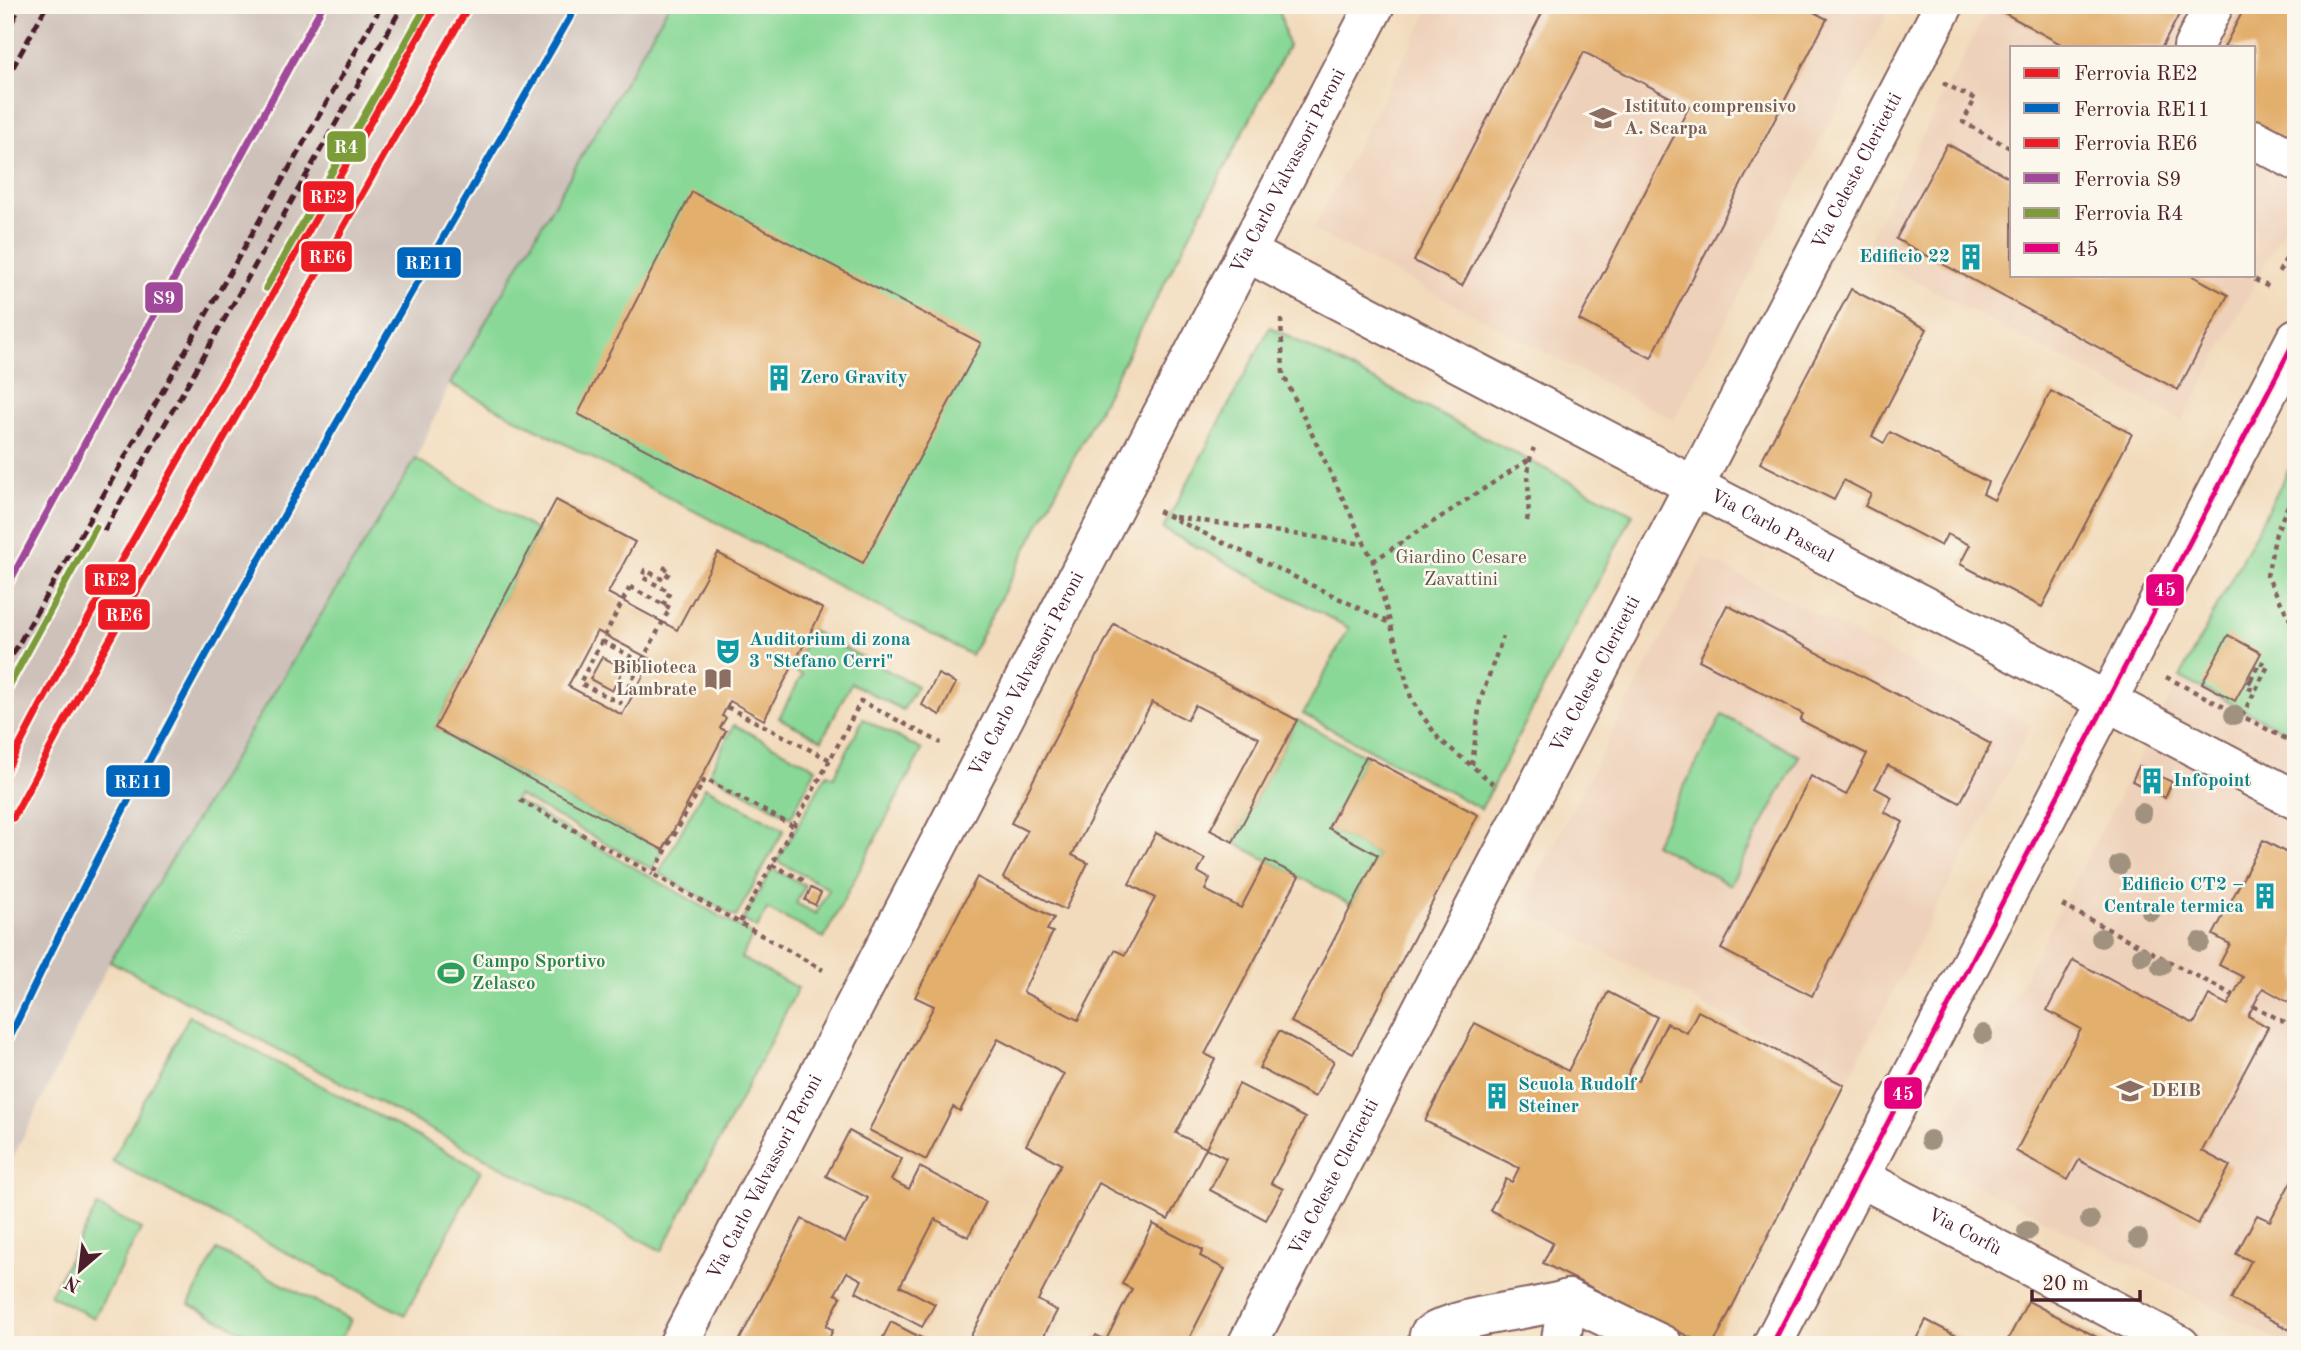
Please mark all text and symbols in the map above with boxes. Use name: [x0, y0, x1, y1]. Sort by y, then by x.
legend: [2010, 46, 2256, 276]
text: Ferrovia RE2: [2074, 64, 2198, 85]
street label: Via Carlo Valvassori Peroni: [1228, 66, 1349, 277]
street label: Via Celeste Clericetti: [1809, 90, 1906, 252]
place label: Istituto comprensivo A. Scarpa: [1624, 98, 1796, 139]
text: Ferrovia RE11: [2074, 100, 2210, 121]
school or university icon: Istituto comprensivo A. Scarpa: [1588, 103, 1618, 133]
line badge: R4: [326, 130, 367, 163]
text: Ferrovia RE6: [2074, 134, 2198, 155]
text: R4: [334, 139, 358, 158]
text: Ferrovia S9: [2074, 170, 2181, 191]
line badge: RE2: [302, 180, 355, 213]
text: RE2: [309, 189, 347, 208]
text: Ferrovia R4: [2074, 204, 2183, 225]
line badge: RE6: [300, 240, 353, 273]
text: 45: [2074, 240, 2098, 261]
building icon: Edificio 22: [1956, 242, 1986, 272]
line badge: RE11: [396, 246, 462, 279]
place label: Edificio 22: [1859, 248, 1950, 267]
text: RE6: [308, 249, 346, 268]
text: RE11: [404, 255, 454, 274]
line badge: S9: [144, 281, 184, 314]
text: S9: [153, 290, 175, 309]
building icon: Zero Gravity: [764, 363, 794, 393]
place label: Zero Gravity: [800, 369, 908, 388]
street label: Via Carlo Pascal: [1707, 486, 1836, 566]
park label: Giardino Cesare Zavattini: [1395, 549, 1527, 590]
line badge: RE2: [84, 563, 137, 596]
street label: Via Carlo Valvassori Peroni: [966, 569, 1088, 780]
text: RE2: [92, 572, 130, 591]
line badge: 45: [2145, 573, 2185, 607]
text: 45: [2154, 582, 2176, 601]
street label: Via Celeste Clericetti: [1547, 593, 1644, 755]
line badge: RE6: [97, 598, 151, 631]
text: RE6: [105, 607, 143, 626]
place label: Auditorium di zona 3 "Stefano Cerri": [749, 631, 911, 672]
theatre icon: Auditorium di zona 3 "Stefano Cerri": [713, 636, 743, 666]
place label: Biblioteca Lambrate: [612, 659, 697, 700]
library icon: Biblioteca Lambrate: [703, 664, 733, 694]
line badge: RE11: [105, 764, 171, 798]
building icon: Infopoint: [2137, 766, 2167, 796]
place label: Infopoint: [2173, 772, 2251, 791]
text: RE11: [113, 774, 163, 793]
place label: Edificio CT2 – Centrale termica: [2103, 876, 2244, 917]
building icon: Edificio CT2 – Centrale termica: [2250, 881, 2280, 911]
place label: Campo Sportivo Zelasco: [472, 953, 606, 994]
sports icon: Campo Sportivo Zelasco: [436, 958, 466, 988]
street label: Via Carlo Valvassori Peroni: [704, 1072, 826, 1283]
place label: Scuola Rudolf Steiner: [1518, 1076, 1637, 1117]
line badge: 45: [1883, 1076, 1923, 1110]
school or university icon: DEIB: [2115, 1076, 2145, 1106]
building icon: Scuola Rudolf Steiner: [1482, 1081, 1512, 1111]
place label: DEIB: [2151, 1082, 2201, 1101]
text: 45: [1892, 1086, 1914, 1105]
street label: Via Celeste Clericetti: [1286, 1096, 1383, 1259]
street label: Via Corfù: [1925, 1205, 2004, 1259]
north arrow: [46, 1234, 116, 1304]
scale bar: [2032, 1259, 2140, 1303]
text: N: [62, 1271, 84, 1295]
text: 20 m: [2042, 1274, 2089, 1295]

